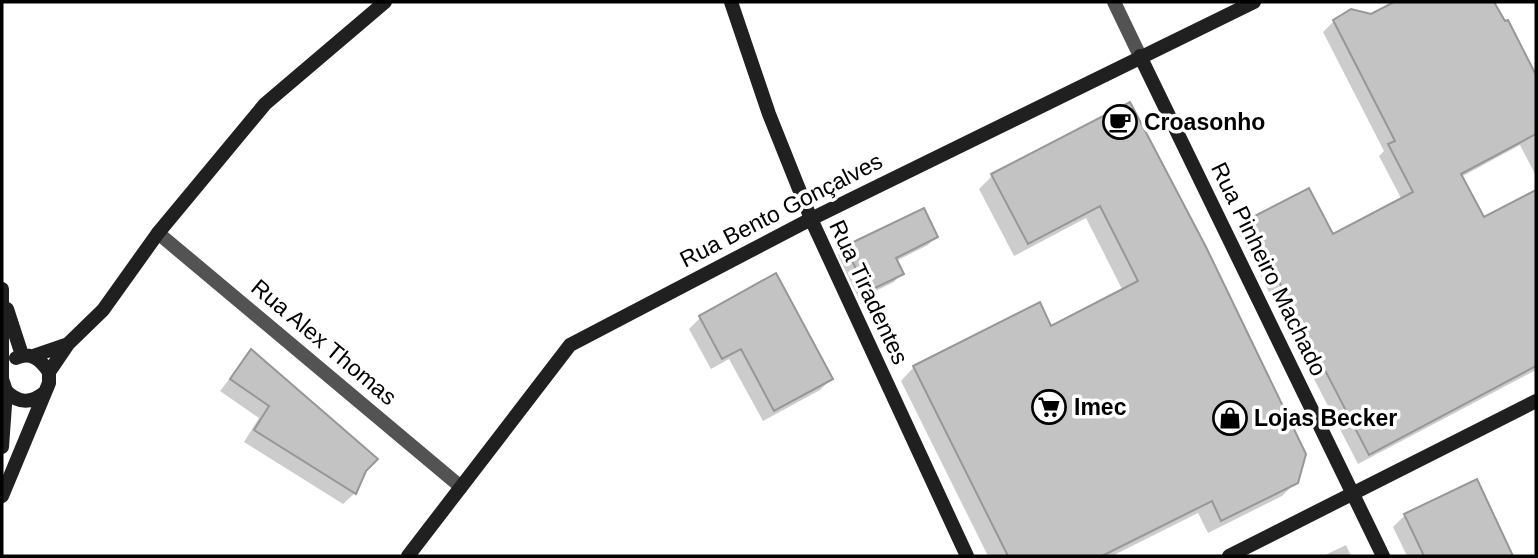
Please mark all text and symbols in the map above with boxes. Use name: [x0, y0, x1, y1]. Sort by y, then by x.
cafe icon: Croasonho: [1101, 103, 1139, 141]
place label: Croasonho: [1144, 109, 1265, 135]
street label: Rua Bento Gonçalves: [675, 148, 887, 272]
street label: Rua Pinheiro Machado: [1206, 158, 1332, 380]
street label: Rua Tiradentes: [824, 216, 914, 368]
street label: Rua Alex Thomas: [246, 274, 402, 410]
supermarket icon: Imec: [1030, 388, 1068, 426]
place label: Imec: [1074, 394, 1127, 420]
shop icon: Lojas Becker: [1211, 399, 1249, 437]
place label: Lojas Becker: [1254, 405, 1397, 431]

